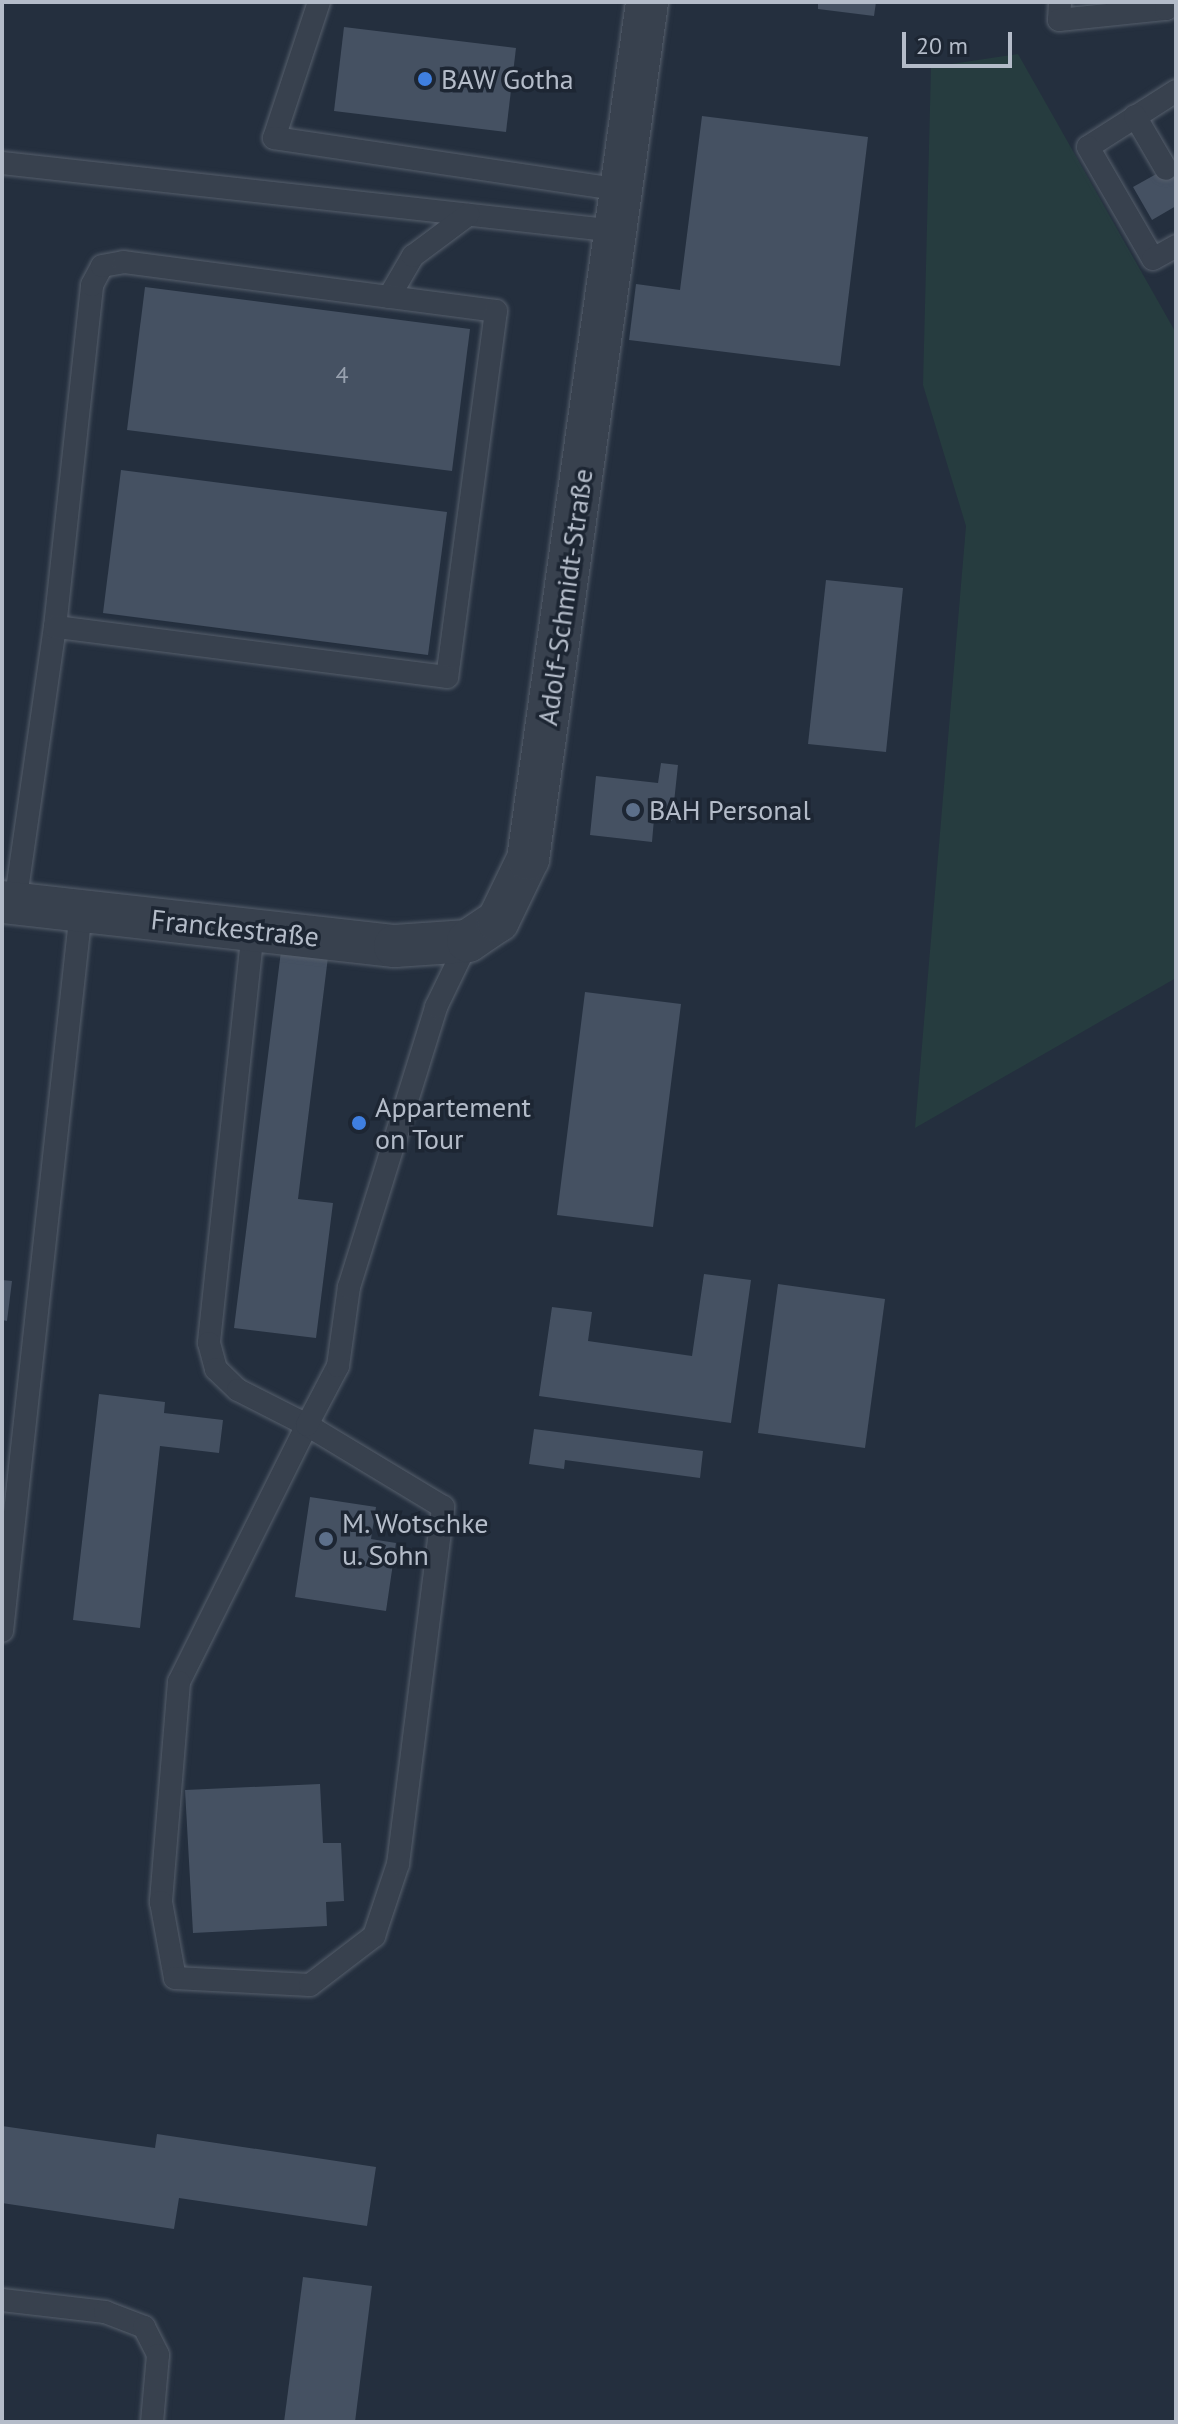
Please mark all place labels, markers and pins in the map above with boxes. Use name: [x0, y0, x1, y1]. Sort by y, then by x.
place label: BAW Gotha: [441, 62, 574, 96]
marker: BAW Gotha: [416, 70, 434, 88]
place label: BAH Personal: [649, 793, 811, 827]
marker: BAH Personal: [624, 801, 642, 819]
place label: Appartement on Tour: [375, 1090, 531, 1156]
marker: Appartement on Tour: [350, 1114, 368, 1132]
place label: M. Wotschke u. Sohn: [342, 1506, 491, 1572]
marker: M. Wotschke u. Sohn: [317, 1530, 335, 1548]

